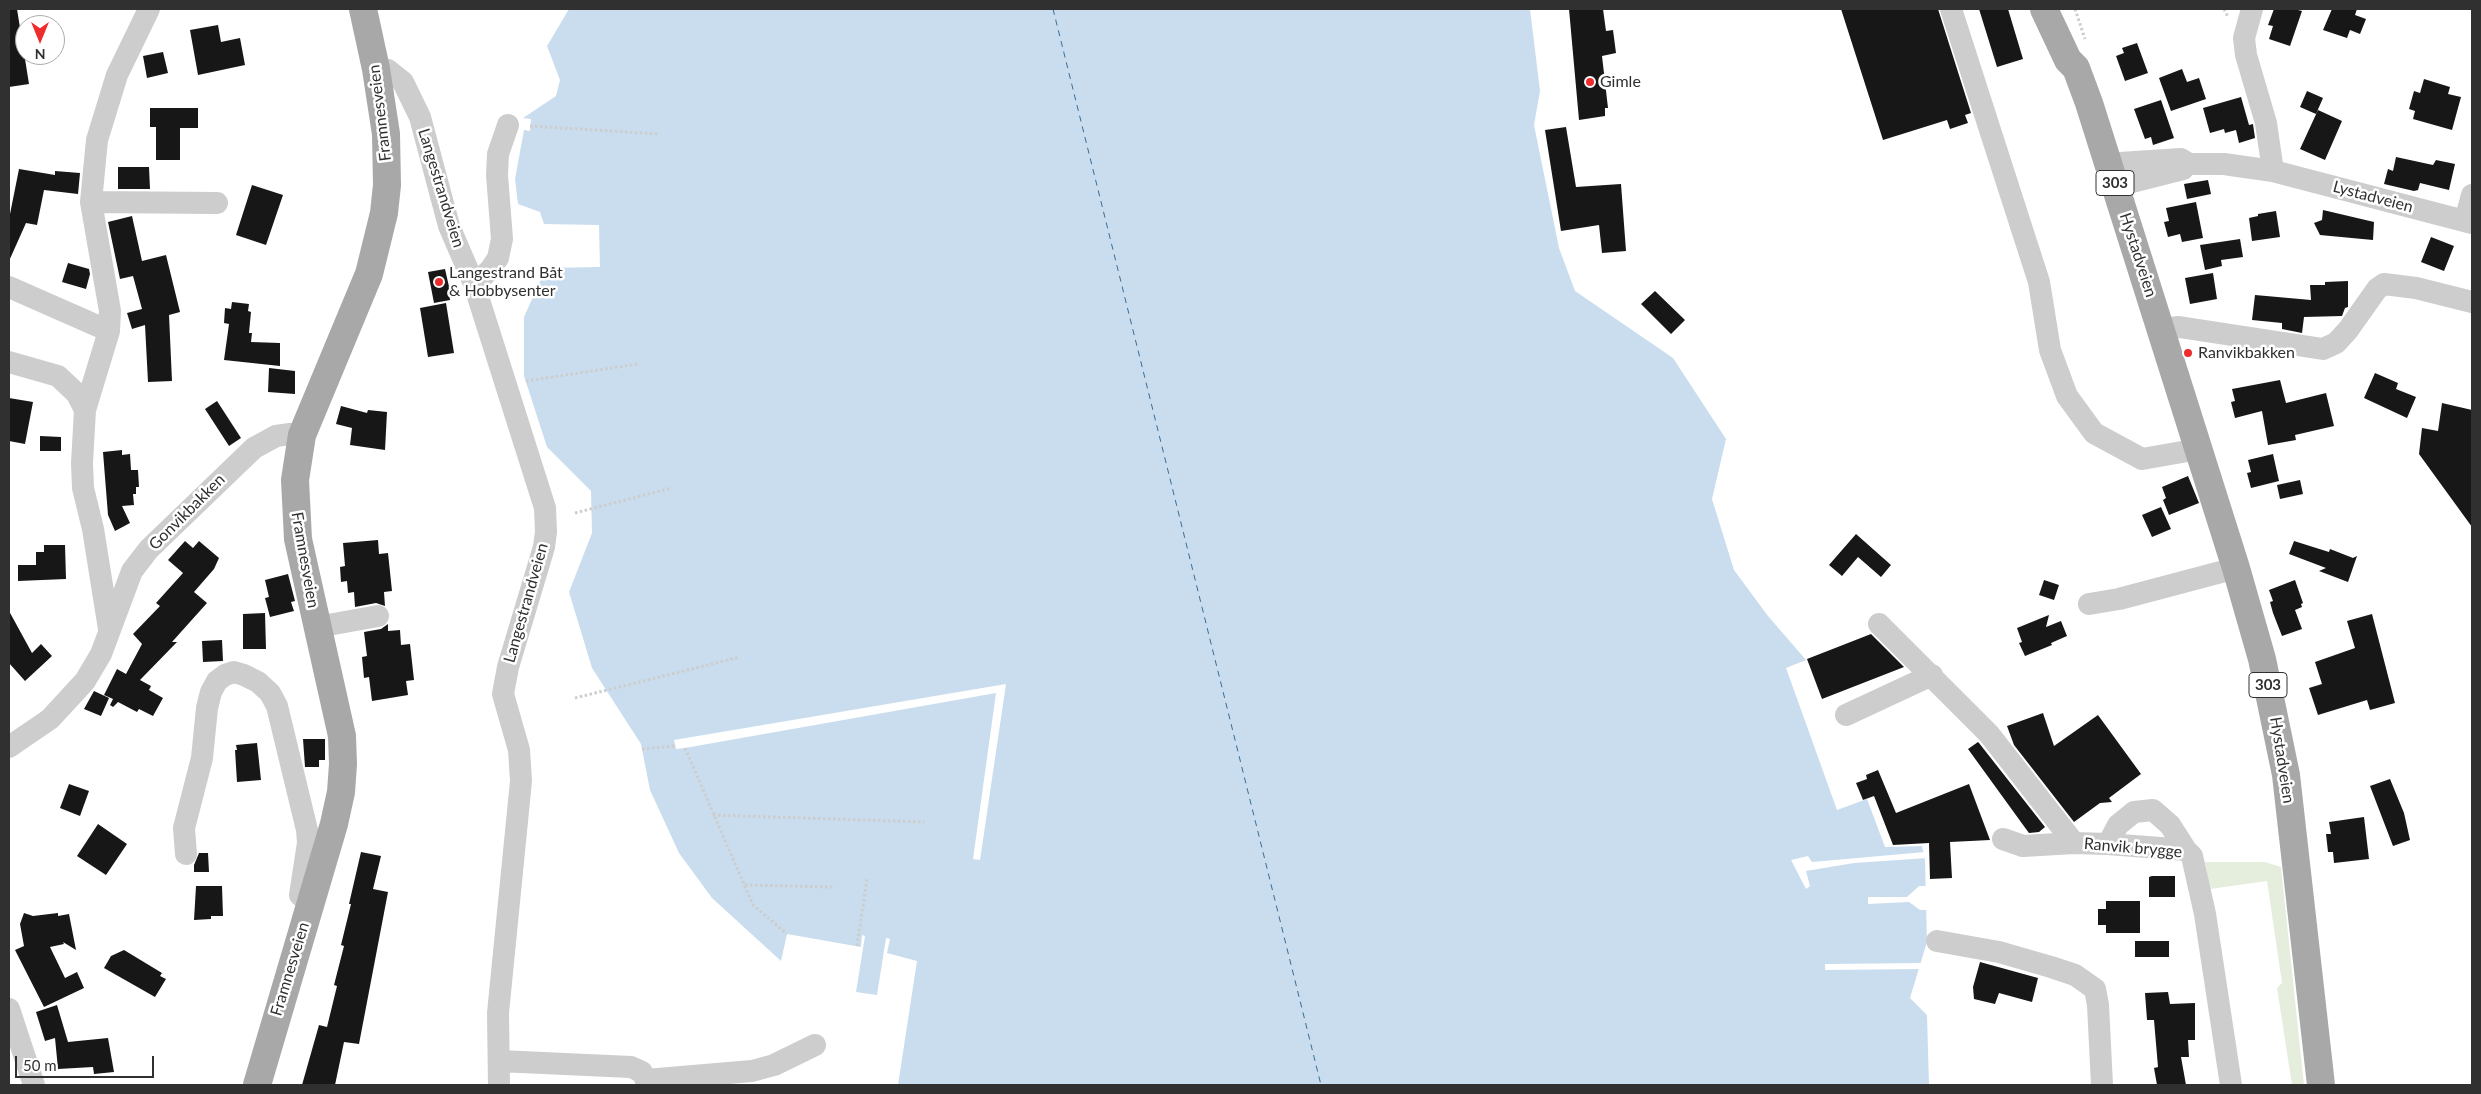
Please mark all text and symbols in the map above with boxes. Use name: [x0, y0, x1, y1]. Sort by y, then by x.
north arrow: [15, 15, 65, 65]
text: N: [35, 46, 45, 63]
street label: Framnesveien: [365, 64, 395, 162]
place label: Gimle: [1600, 72, 1641, 92]
marker: Gimle: [1584, 76, 1596, 88]
street label: Langestrandveien: [414, 126, 468, 250]
road number: 303: [2096, 170, 2134, 196]
street label: Lystadveien: [2331, 177, 2415, 217]
street label: Hystadveien: [2115, 210, 2161, 300]
place label: Langestrand Båt & Hobbysenter: [449, 263, 563, 301]
marker: Langestrand Båt & Hobbysenter: [433, 276, 445, 288]
place label: Ranvikbakken: [2198, 343, 2295, 363]
marker: Ranvikbakken: [2182, 347, 2194, 359]
street label: Gonvikbakken: [145, 470, 229, 554]
street label: Framnesveien: [287, 511, 323, 609]
street label: Langestrandveien: [500, 541, 552, 665]
road number: 303: [2249, 672, 2287, 698]
street label: Hystadveien: [2266, 715, 2298, 805]
street label: Ranvik brygge: [2083, 834, 2183, 862]
street label: Framnesveien: [267, 920, 313, 1018]
scale bar: [18, 1046, 156, 1078]
text: 50 m: [23, 1056, 57, 1074]

